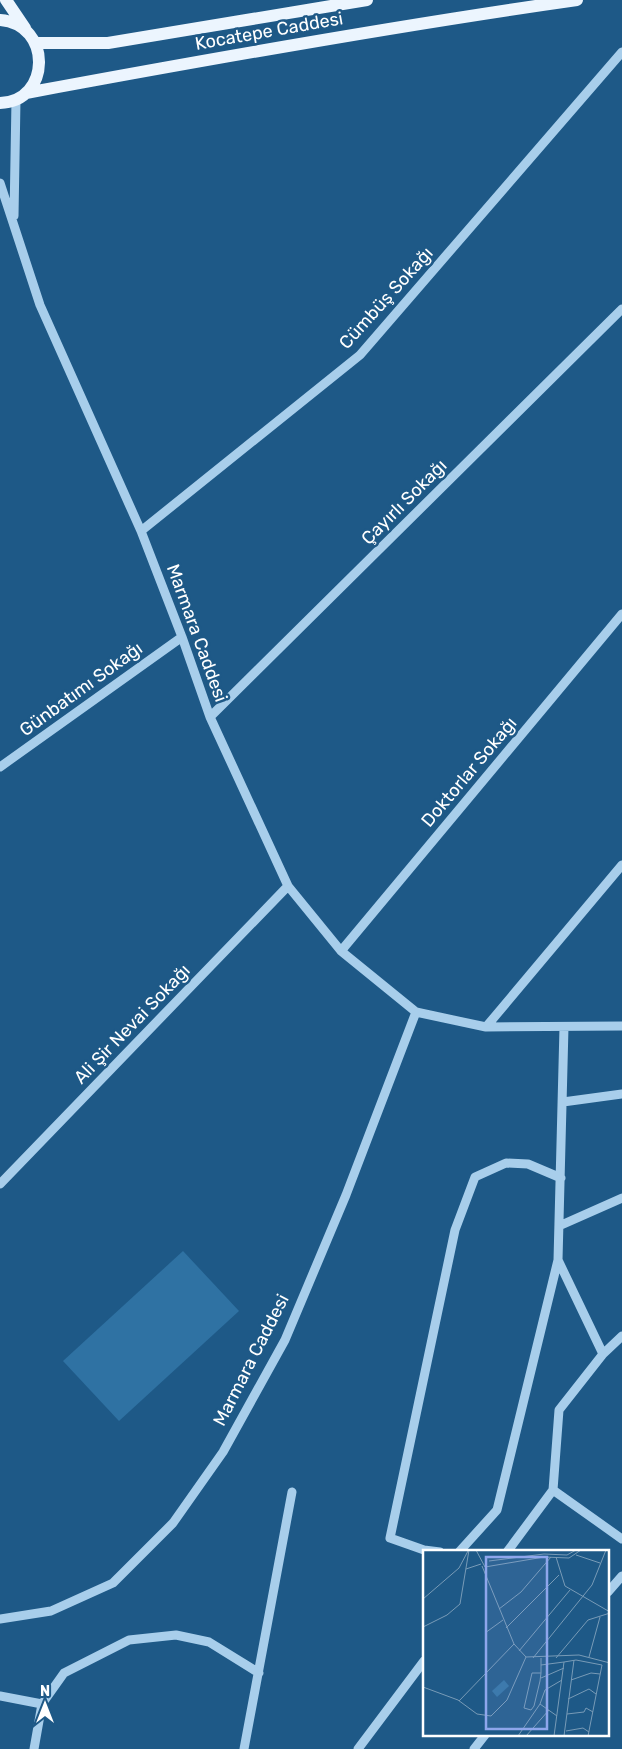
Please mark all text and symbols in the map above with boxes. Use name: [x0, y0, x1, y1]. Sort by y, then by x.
street label: Kocatepe Caddesi: [193, 7, 345, 55]
street label: Cümbüş Sokağı: [334, 242, 438, 354]
street label: Çayırlı Sokağı: [357, 455, 451, 549]
street label: Marmara Caddesi: [162, 561, 232, 705]
street label: Günbatımı Sokağı: [15, 637, 147, 741]
street label: Doktorlar Sokağı: [417, 712, 521, 832]
street label: Ali Şir Nevai Sokağı: [69, 960, 195, 1088]
street label: Marmara Caddesi: [208, 1290, 294, 1430]
inset map: [423, 1550, 610, 1736]
north arrow: [20, 1679, 70, 1729]
text: N: [40, 1683, 50, 1700]

